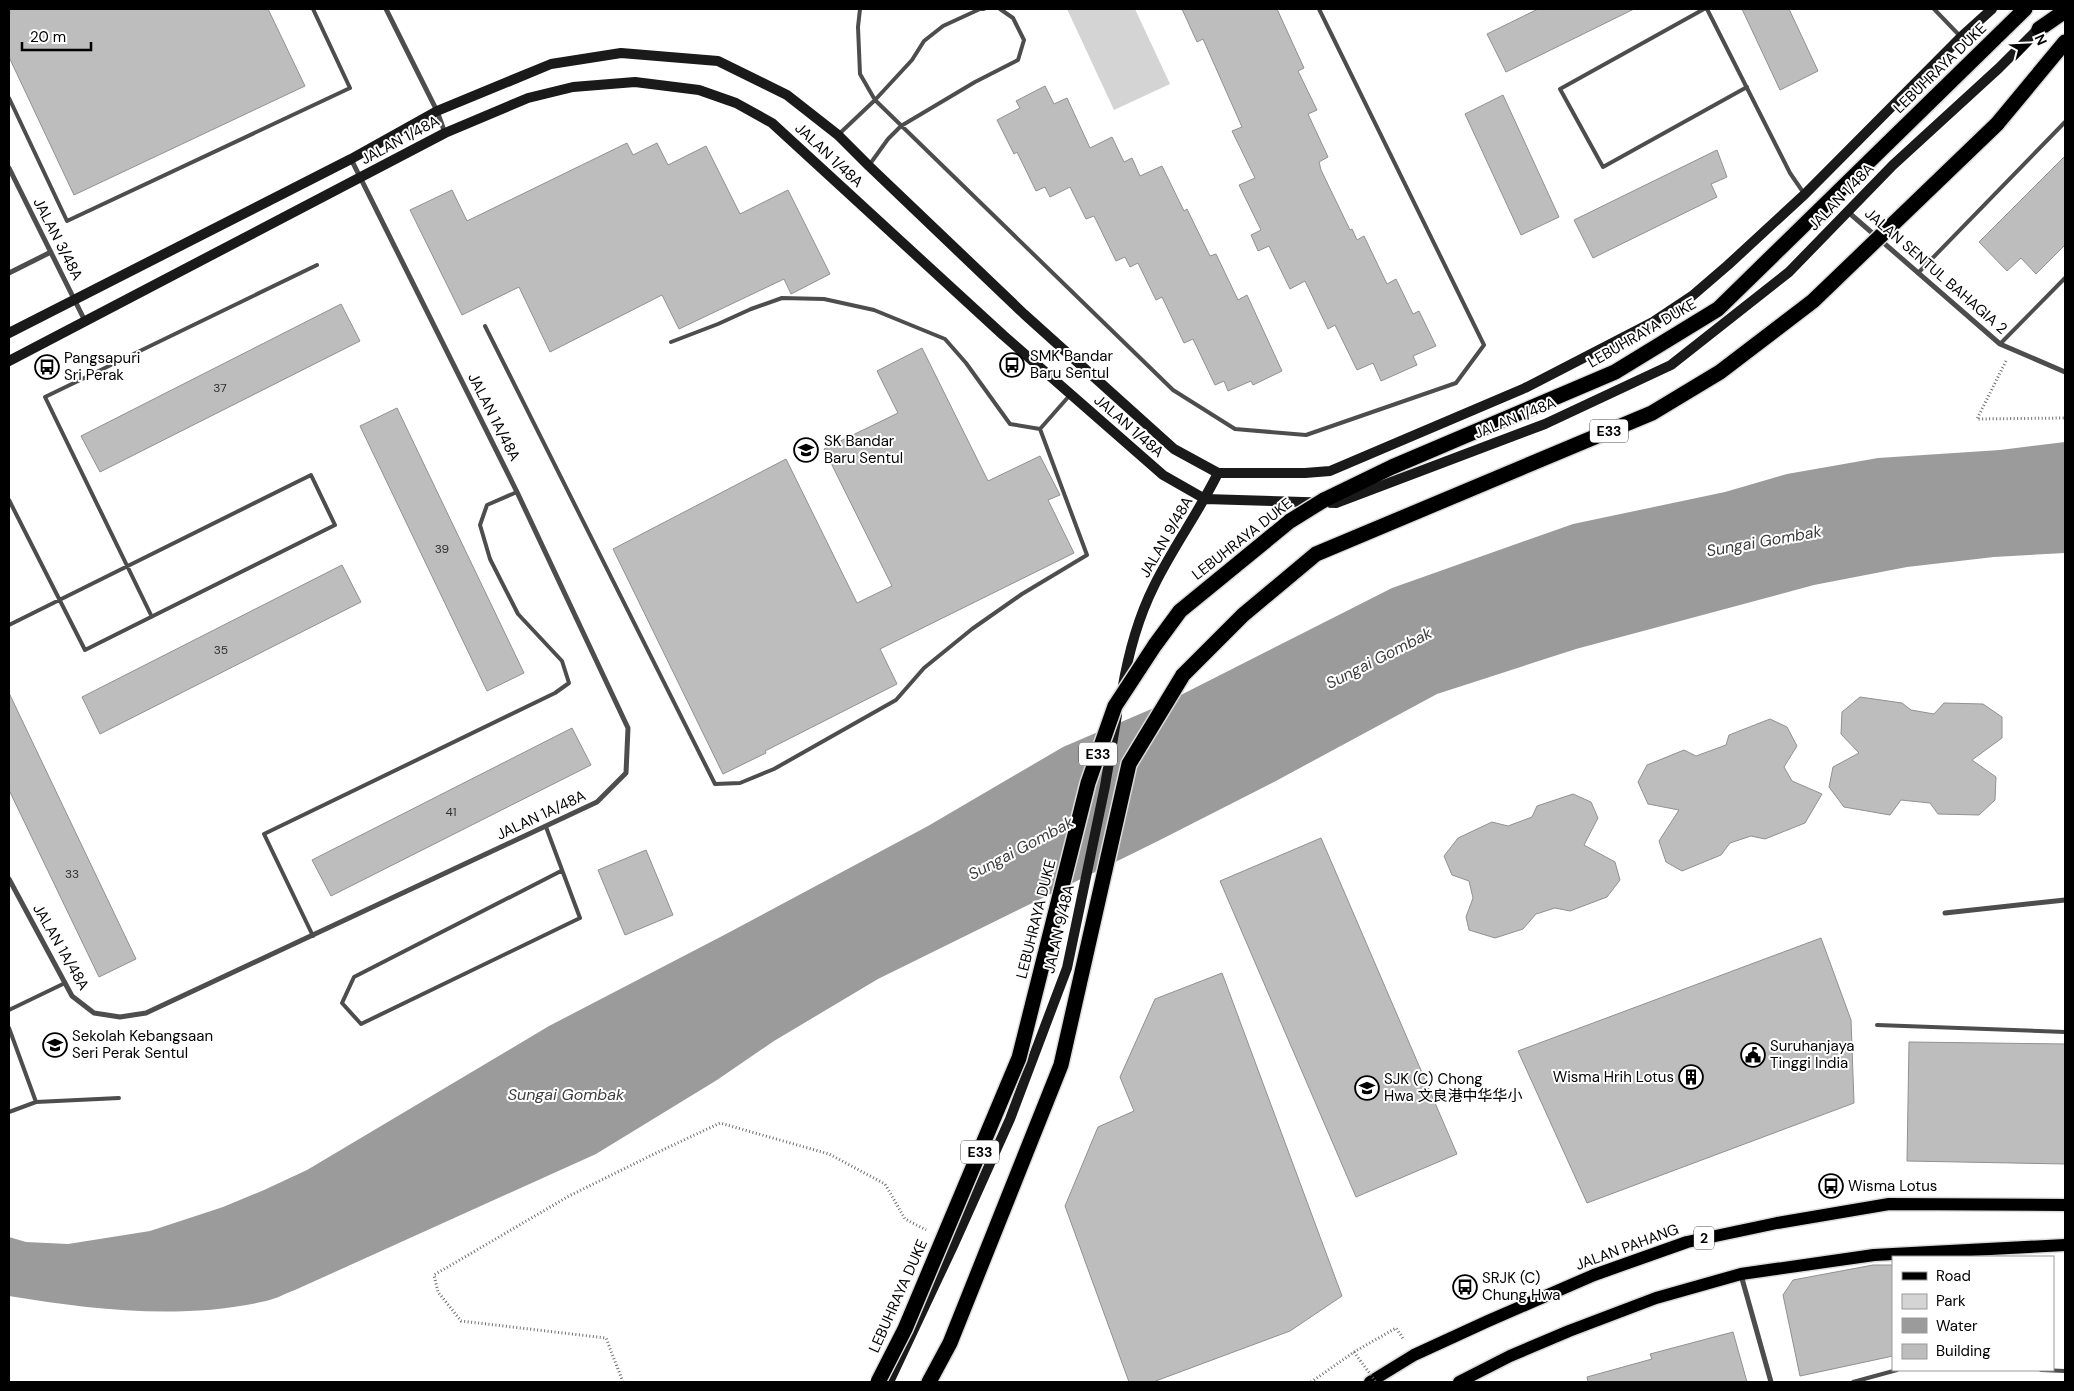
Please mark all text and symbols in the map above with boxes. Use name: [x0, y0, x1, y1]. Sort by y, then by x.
street label: LEBUHRAYA DUKE: [1889, 18, 1991, 118]
scale bar: [22, 20, 91, 52]
north arrow: [2004, 20, 2054, 70]
text: 20 m: [30, 27, 66, 47]
text: N: [2031, 31, 2051, 48]
street label: JALAN 1/48A: [357, 111, 443, 169]
street label: JALAN 1/48A: [791, 118, 867, 192]
street label: JALAN 1/48A: [1804, 159, 1878, 235]
street label: JALAN 3/48A: [29, 194, 87, 284]
street label: JALAN SENTUL BAHAGIA 2: [1860, 203, 2012, 339]
street label: LEBUHRAYA DUKE: [1584, 294, 1700, 372]
place label: SMK Bandar Baru Sentul: [1030, 346, 1113, 383]
place label: Pangsapuri Sri Perak: [64, 348, 140, 385]
bus stop icon: SMK Bandar Baru Sentul: [999, 352, 1025, 378]
bus stop icon: Pangsapuri Sri Perak: [34, 354, 60, 380]
street label: JALAN 1A/48A: [463, 369, 525, 465]
house number: 37: [213, 380, 227, 396]
street label: JALAN 1/48A: [1090, 390, 1168, 462]
street label: JALAN 1/48A: [1471, 393, 1559, 443]
road number: E33: [1590, 420, 1628, 442]
place label: SK Bandar Baru Sentul: [824, 431, 903, 468]
school or university icon: SK Bandar Baru Sentul: [793, 437, 819, 463]
street label: JALAN 9/48A: [1135, 493, 1197, 581]
street label: LEBUHRAYA DUKE: [1188, 494, 1296, 584]
water label: Sungai Gombak: [1705, 520, 1824, 561]
house number: 39: [435, 541, 449, 557]
water label: Sungai Gombak: [1322, 622, 1436, 694]
house number: 35: [214, 642, 228, 658]
road number: E33: [1079, 742, 1117, 766]
street label: JALAN 1A/48A: [493, 786, 589, 844]
house number: 41: [445, 804, 457, 820]
water label: Sungai Gombak: [965, 811, 1078, 885]
street label: LEBUHRAYA DUKE: [1012, 857, 1060, 981]
house number: 33: [65, 866, 79, 882]
street label: JALAN 9/48A: [1039, 883, 1079, 975]
street label: JALAN 1A/48A: [28, 900, 94, 994]
place label: Sekolah Kebangsaan Seri Perak Sentul: [72, 1026, 213, 1063]
school or university icon: Sekolah Kebangsaan Seri Perak Sentul: [42, 1032, 68, 1058]
place label: Suruhanjaya Tinggi India: [1770, 1036, 1854, 1073]
public building icon: Suruhanjaya Tinggi India: [1740, 1042, 1766, 1068]
building icon: Wisma Hrih Lotus: [1678, 1064, 1704, 1090]
place label: Wisma Hrih Lotus: [1553, 1067, 1674, 1087]
place label: SJK (C) Chong Hwa 文良港中华华小: [1384, 1069, 1523, 1106]
school or university icon: SJK (C) Chong Hwa 文良港中华华小: [1354, 1075, 1380, 1101]
water label: Sungai Gombak: [508, 1084, 625, 1105]
road number: E33: [961, 1140, 999, 1164]
bus stop icon: Wisma Lotus: [1818, 1173, 1844, 1199]
place label: Wisma Lotus: [1848, 1176, 1937, 1196]
street label: JALAN PAHANG: [1573, 1219, 1681, 1275]
road number: 2: [1694, 1226, 1714, 1250]
street label: LEBUHRAYA DUKE: [864, 1236, 932, 1356]
legend: [1892, 1256, 2054, 1371]
text: Road: [1936, 1266, 1971, 1286]
place label: SRJK (C) Chung Hwa: [1482, 1268, 1561, 1305]
bus stop icon: SRJK (C) Chung Hwa: [1452, 1274, 1478, 1300]
text: Park: [1936, 1291, 1966, 1311]
text: Water: [1936, 1316, 1978, 1336]
text: Building: [1936, 1341, 1991, 1361]

